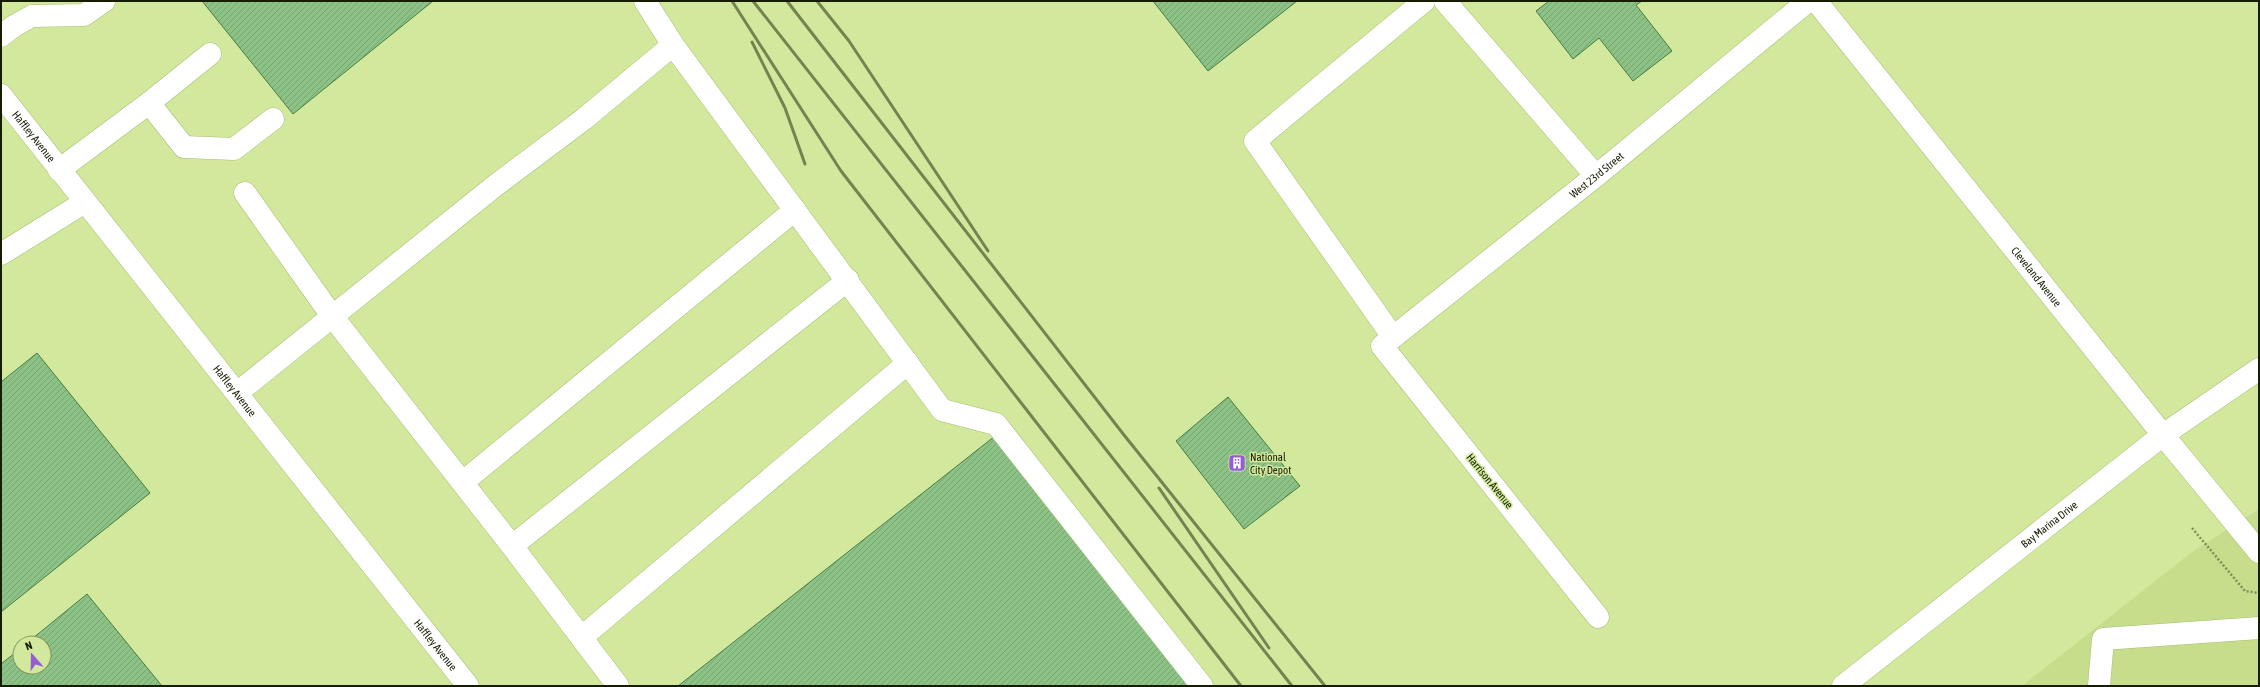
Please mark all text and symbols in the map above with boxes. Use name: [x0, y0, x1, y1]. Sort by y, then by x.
street label: Haffley Avenue: [10, 109, 58, 165]
street label: West 23rd Street: [1567, 150, 1626, 200]
street label: Cleveland Avenue: [2009, 245, 2064, 309]
street label: Haffley Avenue: [211, 363, 259, 419]
place label: National City Depot: [1250, 451, 1291, 476]
street label: Harrison Avenue: [1464, 451, 1516, 511]
building icon: National City Depot: [1227, 453, 1247, 473]
street label: Bay Marina Drive: [2019, 499, 2080, 550]
street label: Haffley Avenue: [412, 617, 459, 673]
north arrow: [12, 635, 52, 675]
text: N: [23, 639, 34, 652]

